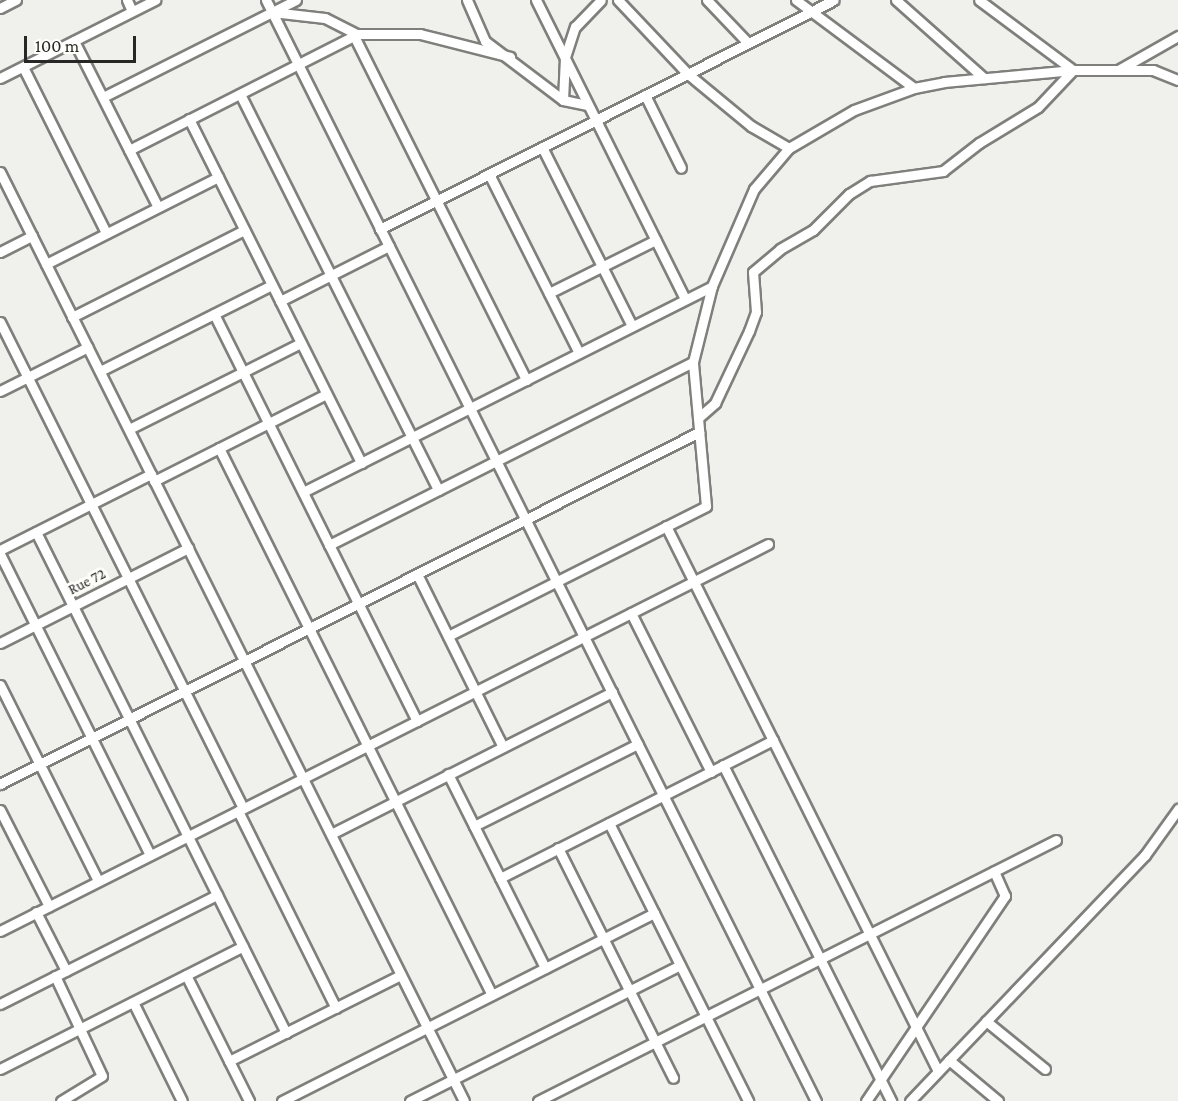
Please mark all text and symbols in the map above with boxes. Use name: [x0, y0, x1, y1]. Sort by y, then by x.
scale bar: [27, 24, 140, 62]
text: 100 m: [35, 36, 79, 56]
street label: Rue 72: [65, 565, 109, 599]

